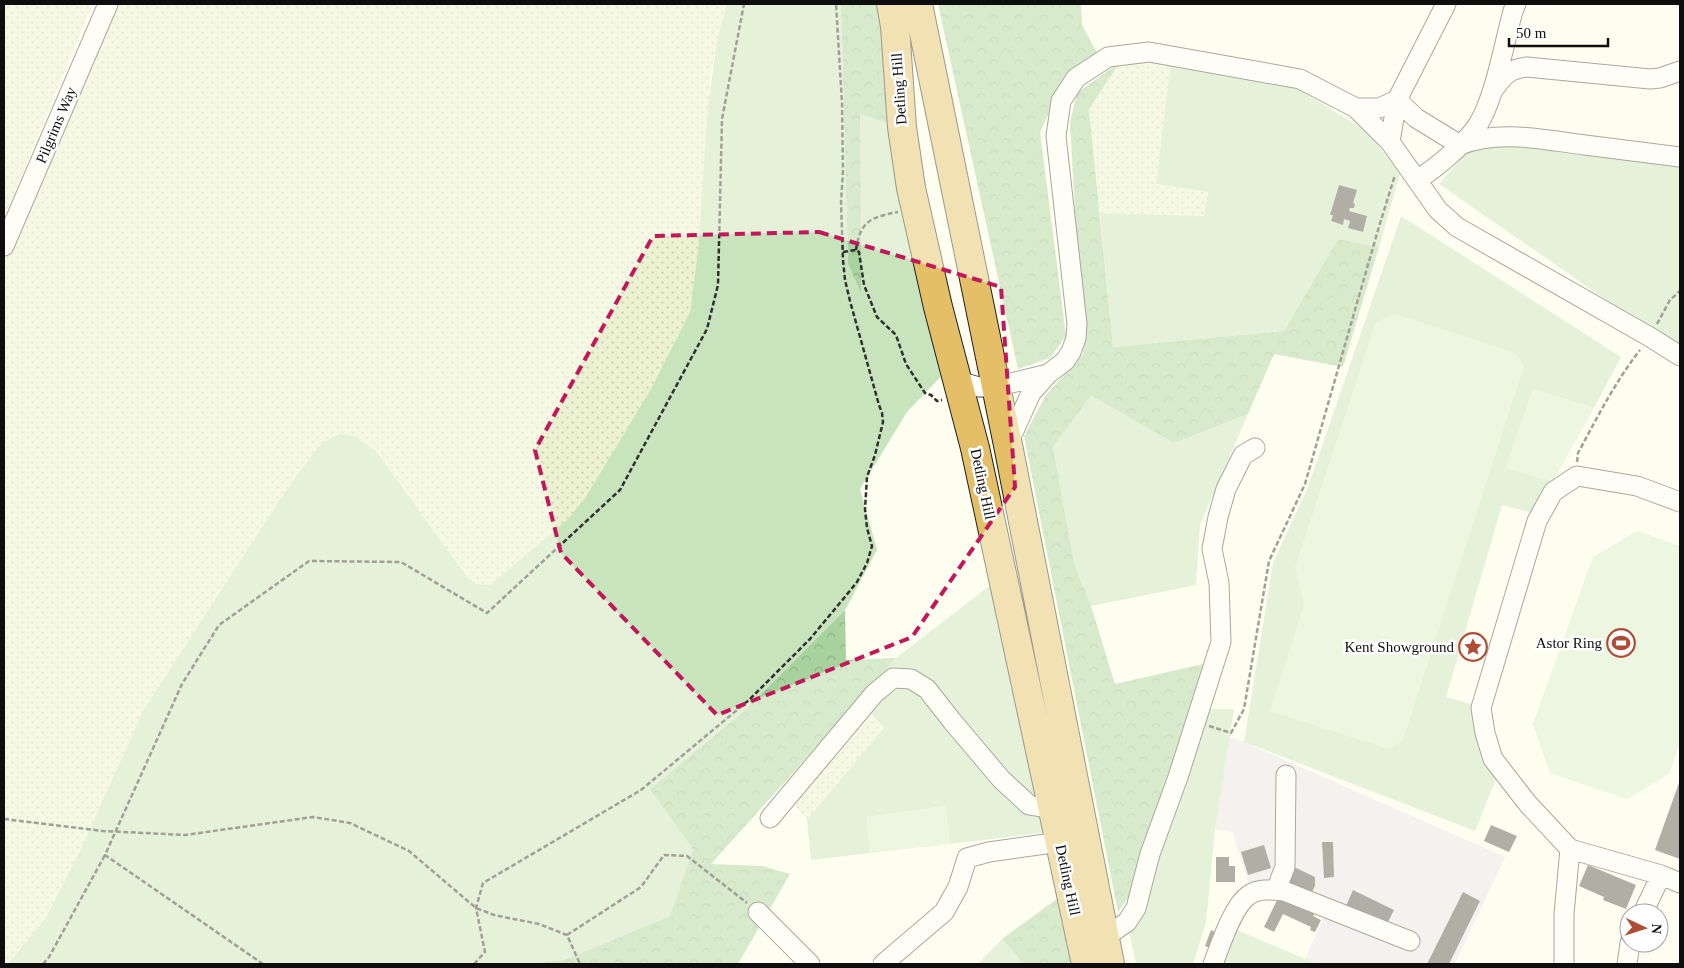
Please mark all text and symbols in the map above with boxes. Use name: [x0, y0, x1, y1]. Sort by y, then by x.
scale bar: [1509, 15, 1608, 47]
text: 50 m: [1516, 25, 1547, 41]
street label: Detling Hill: [889, 52, 909, 126]
street label: Pilgrims Way: [33, 84, 79, 166]
street label: Detling Hill: [968, 447, 998, 521]
sports icon: Astor Ring: [1606, 628, 1636, 658]
place icon: Kent Showground: [1458, 632, 1488, 662]
place label: Astor Ring: [1536, 635, 1602, 651]
place label: Kent Showground: [1344, 639, 1454, 655]
street label: Detling Hill: [1053, 843, 1083, 917]
north arrow: [1619, 903, 1669, 953]
text: N: [1649, 923, 1664, 934]

